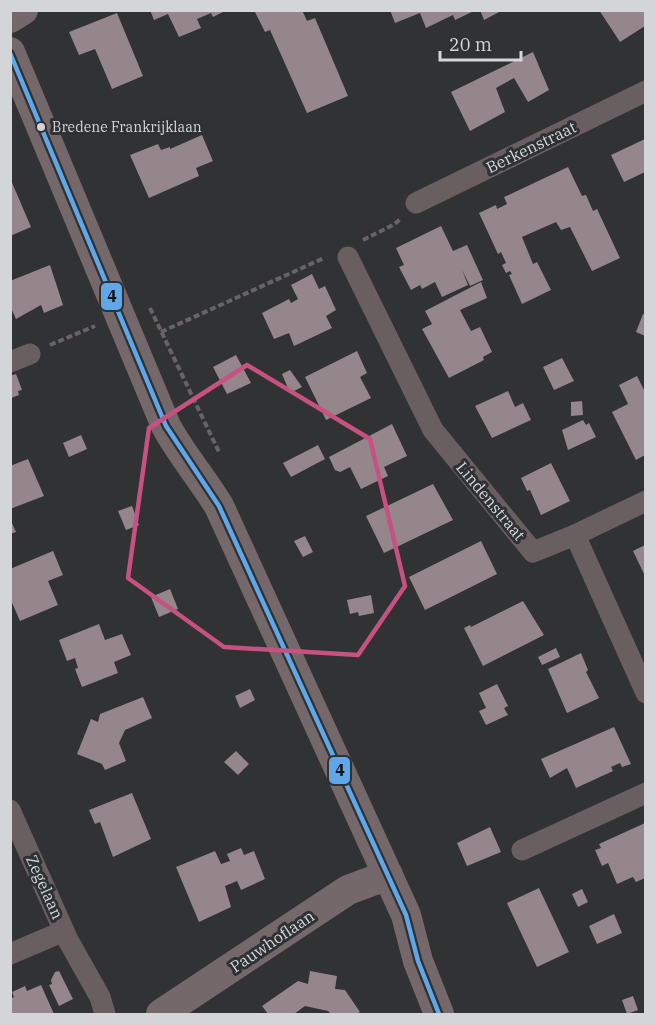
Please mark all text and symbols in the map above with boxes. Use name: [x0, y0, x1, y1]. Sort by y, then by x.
scale bar: [440, 24, 521, 62]
text: 20 m: [449, 33, 492, 56]
street label: Berkenstraat: [483, 116, 580, 177]
place label: Bredene Frankrijklaan: [52, 118, 202, 136]
marker: Bredene Frankrijklaan: [35, 121, 47, 133]
line badge: 4: [100, 282, 123, 311]
text: 4: [107, 286, 117, 306]
street label: Lindenstraat: [452, 458, 530, 545]
line badge: 4: [328, 756, 351, 785]
text: 4: [335, 760, 345, 780]
street label: Zegelaan: [22, 852, 68, 922]
street label: Pauwhoflaan: [226, 905, 318, 977]

